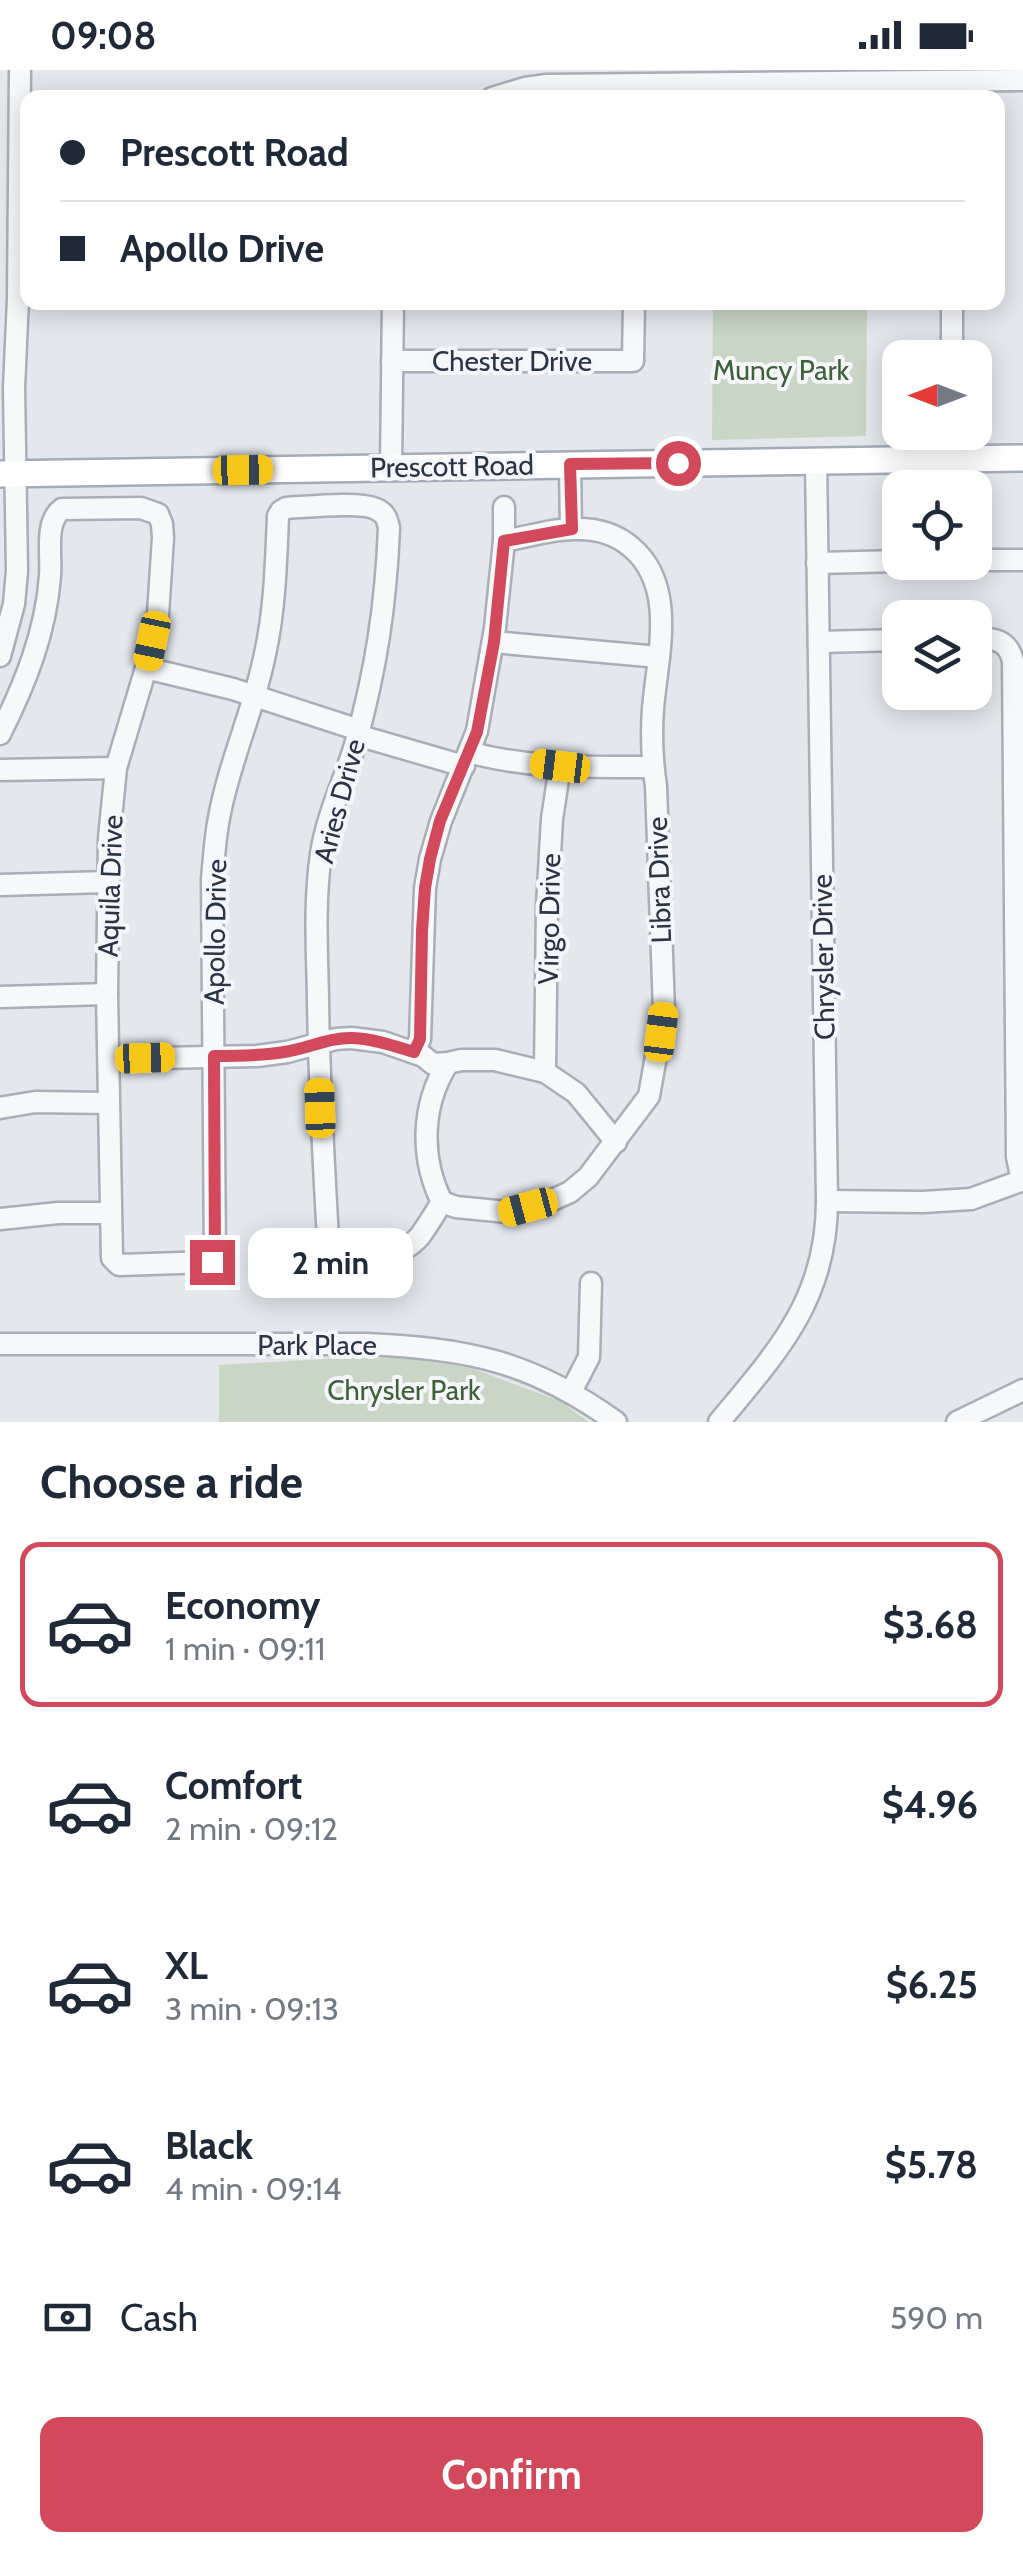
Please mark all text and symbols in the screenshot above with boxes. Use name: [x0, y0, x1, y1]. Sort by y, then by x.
text: 09:08: [50, 12, 156, 59]
text: Prescott Road: [120, 129, 349, 176]
text: Apollo Drive: [120, 225, 324, 272]
north arrow: [882, 340, 992, 450]
map controls: [882, 340, 992, 710]
street label: Chester Drive: [432, 344, 592, 378]
park label: Muncy Park: [713, 353, 850, 387]
route start: [656, 441, 701, 486]
street label: Prescott Road: [370, 448, 534, 484]
car: [213, 454, 273, 486]
button: locate: [882, 470, 992, 580]
button: layers: [882, 600, 992, 710]
car: [131, 609, 173, 673]
street label: Aries Drive: [306, 735, 372, 867]
car: [528, 747, 592, 785]
street label: Aquila Drive: [91, 814, 129, 958]
street label: Libra Drive: [640, 816, 678, 944]
street label: Virgo Drive: [531, 853, 567, 985]
street label: Apollo Drive: [197, 859, 233, 1005]
street label: Chrysler Drive: [805, 874, 841, 1040]
car: [642, 1000, 680, 1064]
car: [114, 1042, 176, 1074]
car: [304, 1077, 336, 1139]
car: [495, 1185, 561, 1229]
callout: 2 min: [247, 1227, 412, 1297]
route end: [190, 1240, 235, 1285]
text: 2 min: [292, 1243, 369, 1282]
street label: Park Place: [257, 1328, 377, 1362]
park label: Chrysler Park: [327, 1373, 481, 1407]
text: Choose a ride: [40, 1455, 303, 1509]
icon: car: [45, 1580, 135, 1670]
text: Economy: [165, 1582, 320, 1629]
text: $3.68: [883, 1601, 978, 1648]
text: 1 min · 09:11: [165, 1629, 325, 1668]
icon: car: [45, 1760, 135, 1850]
text: Comfort: [165, 1762, 302, 1809]
text: $4.96: [882, 1781, 978, 1828]
text: 2 min · 09:12: [165, 1809, 338, 1848]
icon: car: [45, 1940, 135, 2030]
text: XL: [165, 1942, 208, 1989]
text: $6.25: [886, 1961, 978, 2008]
text: 3 min · 09:13: [165, 1989, 339, 2028]
icon: car: [45, 2120, 135, 2210]
text: Black: [165, 2122, 253, 2169]
text: $5.78: [885, 2141, 978, 2188]
text: 4 min · 09:14: [165, 2169, 342, 2208]
icon: cash: [40, 2290, 95, 2345]
text: Cash: [120, 2294, 198, 2341]
text: 590 m: [890, 2298, 983, 2337]
button: Confirm: [40, 2417, 983, 2532]

